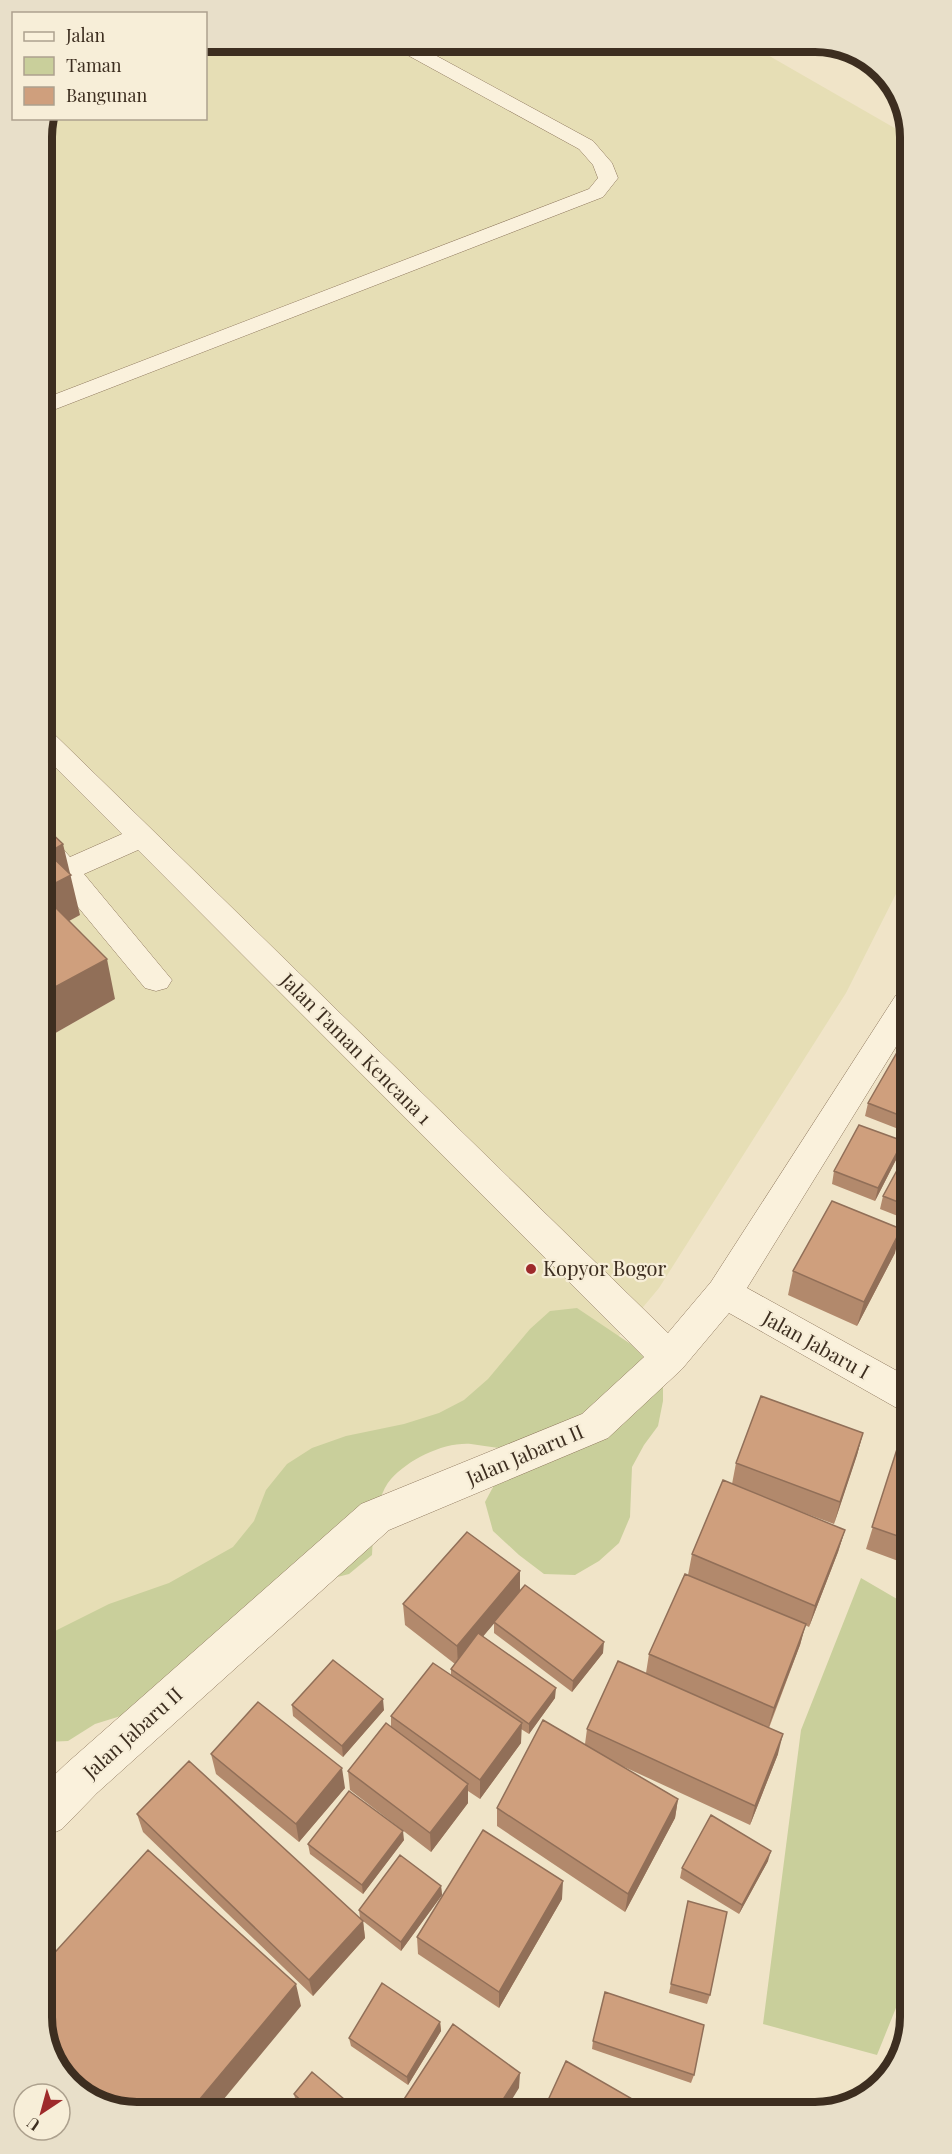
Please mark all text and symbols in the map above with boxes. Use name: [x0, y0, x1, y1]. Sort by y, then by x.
legend: [12, 12, 207, 120]
text: Jalan: [65, 23, 106, 47]
text: Taman: [66, 53, 122, 77]
text: Bangunan: [66, 83, 147, 107]
street label: Jalan Taman Kencana 1: [275, 966, 439, 1130]
place label: Kopyor Bogor: [543, 1254, 667, 1281]
marker: Kopyor Bogor: [524, 1262, 538, 1276]
street label: Jalan Jabaru I: [758, 1303, 875, 1384]
street label: Jalan Jabaru II: [461, 1417, 587, 1491]
street label: Jalan Jabaru II: [76, 1680, 187, 1784]
north arrow: [12, 2082, 72, 2142]
text: U: [22, 2113, 44, 2136]

